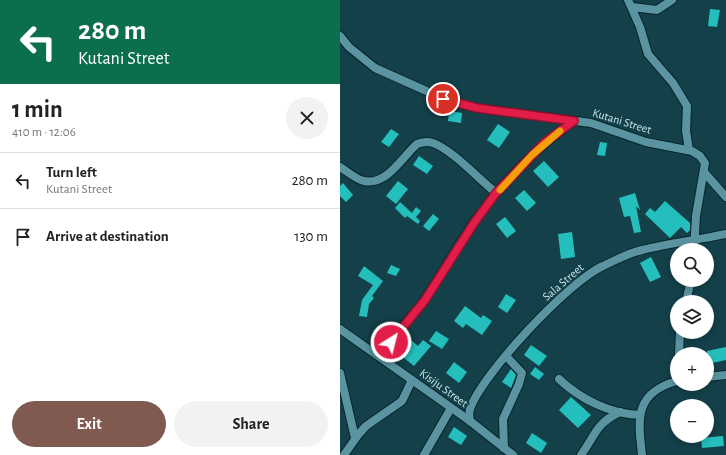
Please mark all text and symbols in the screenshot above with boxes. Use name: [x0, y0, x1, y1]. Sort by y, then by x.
icon: left: [12, 16, 64, 68]
text: 280 m: [78, 17, 146, 45]
text: Kutani Street: [78, 50, 170, 68]
pin: [426, 82, 460, 116]
icon: arrive: [432, 88, 454, 110]
button: close: [286, 97, 328, 139]
text: 1 min: [12, 98, 63, 122]
street label: Kutani Street: [591, 106, 653, 136]
text: 410 m · 12:06: [12, 126, 76, 139]
text: Turn left: [46, 165, 97, 180]
icon: left: [12, 170, 34, 192]
text: 280 m: [292, 173, 328, 188]
text: Kutani Street: [46, 183, 112, 196]
icon: arrive: [12, 226, 34, 248]
text: Arrive at destination: [46, 229, 169, 244]
text: 130 m: [294, 229, 328, 244]
map controls: [670, 243, 714, 443]
button: search: [670, 243, 714, 287]
street label: Sala Street: [540, 261, 586, 303]
button: layers: [670, 295, 714, 339]
position arrow: [370, 321, 412, 363]
button: +: [670, 347, 714, 391]
street label: Kisiju Street: [417, 367, 470, 410]
button: −: [670, 399, 714, 443]
button: Exit: [12, 401, 166, 447]
button: Share: [174, 401, 328, 447]

